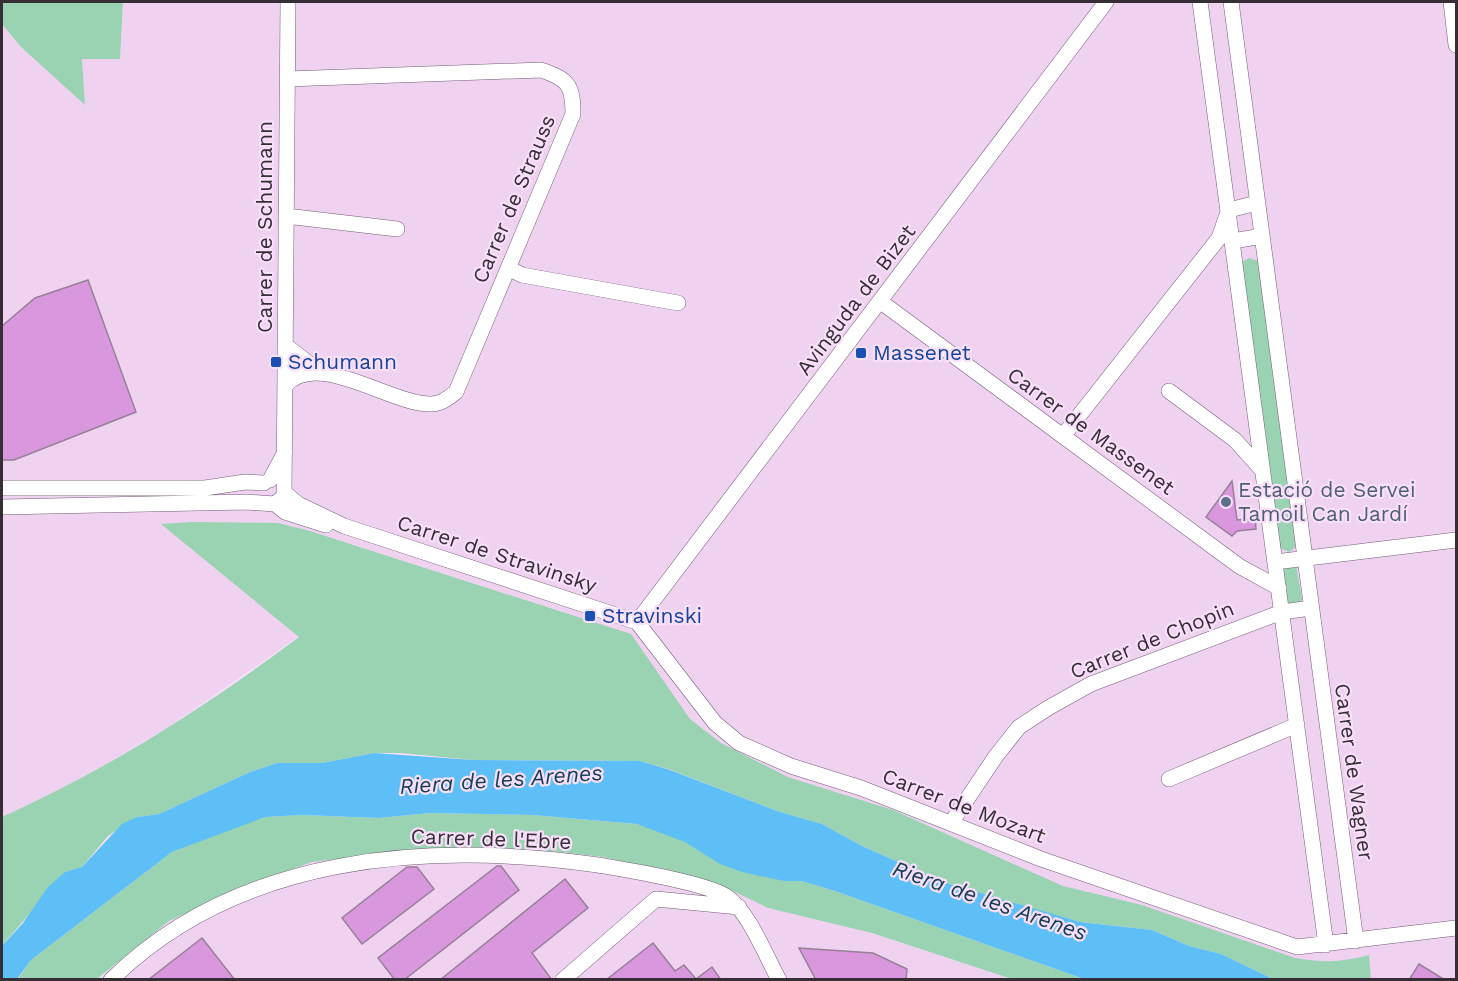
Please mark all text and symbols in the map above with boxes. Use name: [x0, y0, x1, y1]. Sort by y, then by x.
street label: Carrer de Strauss: [467, 111, 560, 287]
street label: Carrer de Schumann: [252, 121, 277, 333]
street label: Avinguda de Bizet: [791, 219, 920, 380]
place label: Massenet: [873, 340, 971, 365]
marker: Massenet: [854, 346, 868, 360]
place label: Schumann: [288, 349, 397, 374]
marker: Schumann: [269, 355, 283, 369]
street label: Carrer de Massenet: [1003, 362, 1180, 500]
place label: Estació de Servei Tamoil Can Jardí: [1238, 477, 1415, 526]
marker: Estació de Servei Tamoil Can Jardí: [1219, 495, 1233, 509]
street label: Carrer de Stravinsky: [394, 509, 600, 598]
street label: Carrer de Chopin: [1066, 595, 1237, 684]
place label: Stravinski: [602, 603, 702, 628]
marker: Stravinski: [583, 609, 597, 623]
street label: Carrer de Wagner: [1330, 682, 1379, 862]
water label: Riera de les Arenes: [399, 760, 603, 799]
street label: Carrer de Mozart: [879, 763, 1050, 848]
street label: Carrer de l'Ebre: [410, 823, 572, 854]
water label: Riera de les Arenes: [890, 856, 1090, 945]

